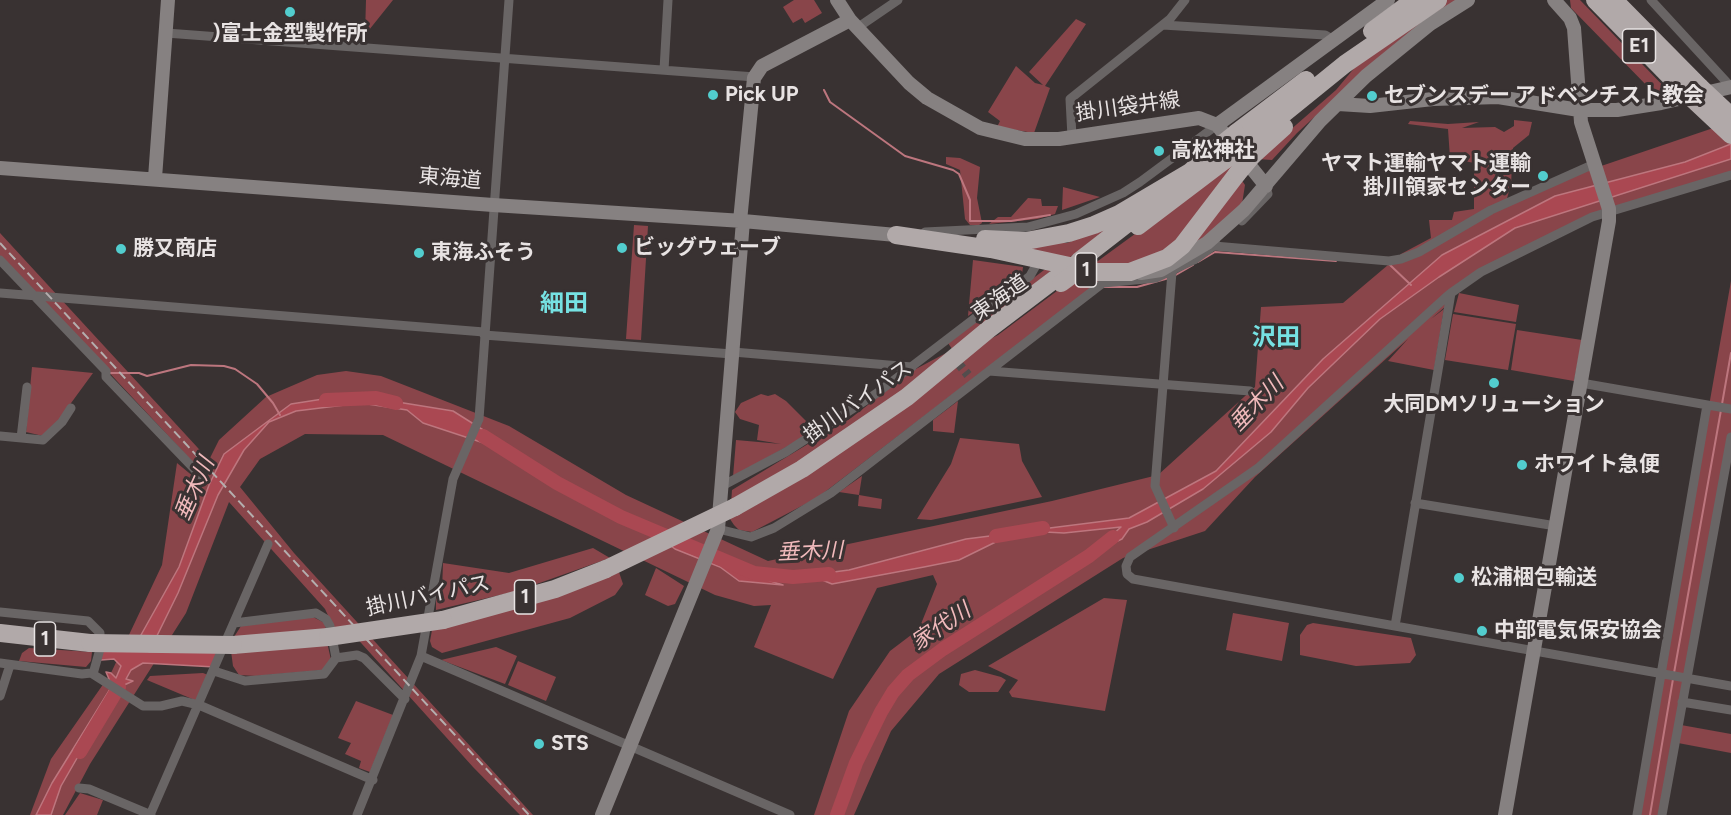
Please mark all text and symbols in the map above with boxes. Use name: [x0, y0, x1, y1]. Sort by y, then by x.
marker: )富士金型製作所: [283, 5, 297, 19]
place label: )富士金型製作所: [212, 21, 368, 47]
road number: E1: [1622, 29, 1656, 63]
place label: Pick UP: [725, 82, 798, 108]
place label: セブンスデー アドベンチスト教会: [1384, 83, 1704, 109]
street label: 掛川袋井線: [1074, 87, 1182, 127]
marker: Pick UP: [706, 88, 720, 102]
marker: セブンスデー アドベンチスト教会: [1365, 89, 1379, 103]
place label: 高松神社: [1171, 138, 1255, 164]
marker: 高松神社: [1152, 144, 1166, 158]
place label: ヤマト運輸ヤマト運輸 掛川領家センター: [1321, 151, 1531, 201]
street label: 東海道: [418, 164, 482, 194]
marker: ヤマト運輸ヤマト運輸 掛川領家センター: [1536, 169, 1550, 183]
place label: ビッグウェーブ: [634, 235, 781, 261]
place label: 勝又商店: [133, 236, 217, 262]
place label: 東海ふそう: [431, 240, 536, 266]
marker: ビッグウェーブ: [615, 241, 629, 255]
marker: 勝又商店: [114, 242, 128, 256]
marker: 東海ふそう: [412, 246, 426, 260]
road number: 1: [1076, 253, 1096, 287]
street label: 東海道: [967, 270, 1033, 326]
district label: 細田: [540, 290, 588, 318]
district label: 沢田: [1252, 324, 1300, 352]
street label: 掛川バイパス: [799, 356, 917, 448]
water label: 垂木川: [1225, 371, 1289, 437]
marker: 大同DMソリューション: [1487, 376, 1501, 390]
place label: 大同DMソリューション: [1383, 392, 1605, 418]
place label: ホワイト急便: [1534, 452, 1660, 478]
water label: 垂木川: [170, 453, 220, 525]
marker: ホワイト急便: [1515, 458, 1529, 472]
water label: 垂木川: [777, 538, 843, 566]
place label: 松浦梱包輸送: [1471, 565, 1597, 591]
street label: 掛川バイパス: [364, 571, 492, 621]
marker: 松浦梱包輸送: [1452, 571, 1466, 585]
road number: 1: [514, 580, 536, 614]
water label: 家代川: [906, 598, 976, 656]
place label: 中部電気保安協会: [1494, 618, 1662, 644]
road number: 1: [34, 622, 56, 656]
marker: 中部電気保安協会: [1475, 624, 1489, 638]
place label: STS: [551, 731, 589, 757]
marker: STS: [532, 737, 546, 751]

